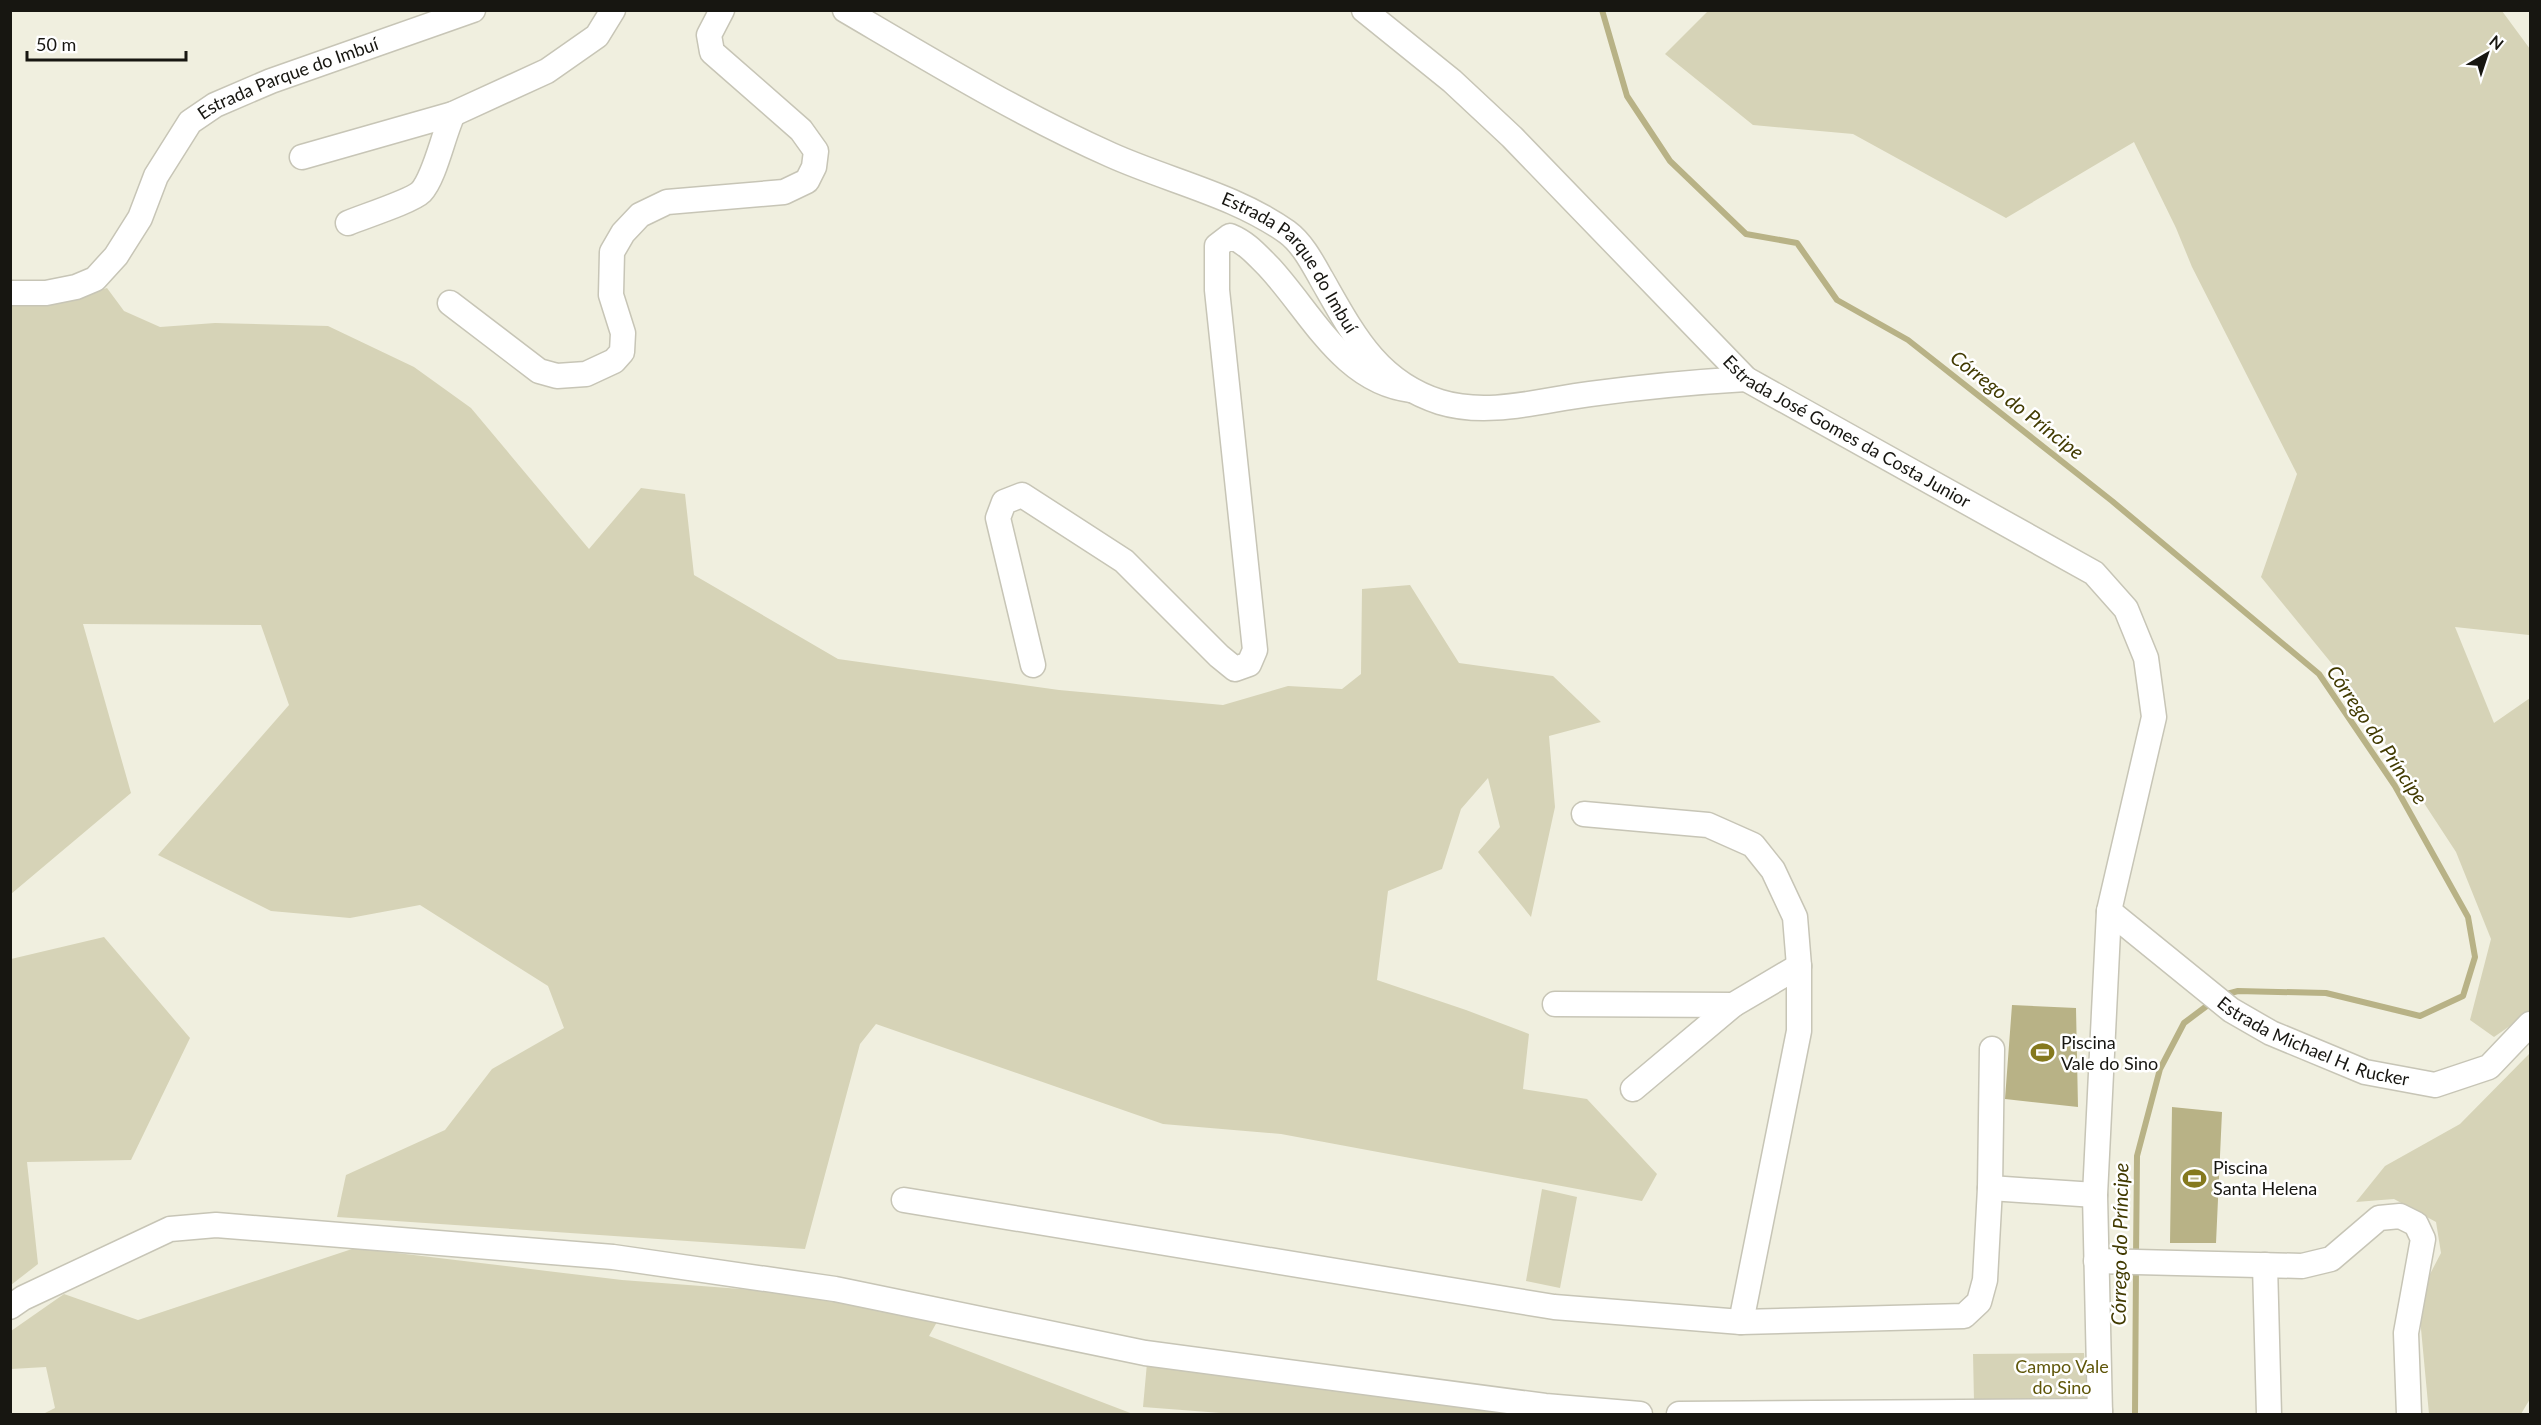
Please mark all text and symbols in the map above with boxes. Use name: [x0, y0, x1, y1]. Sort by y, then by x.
scale bar: [27, 24, 186, 62]
north arrow: [2457, 24, 2517, 84]
text: N: [2486, 31, 2508, 53]
street label: Estrada Parque do Imbuí: [193, 32, 382, 124]
text: 50 m: [36, 33, 76, 55]
street label: Estrada Parque do Imbuí: [1219, 187, 1363, 337]
water label: Córrego do Príncipe: [1946, 345, 2089, 464]
street label: Estrada José Gomes da Costa Junior: [1719, 350, 1975, 512]
water label: Córrego do Príncipe: [2322, 660, 2433, 809]
street label: Estrada Michael H. Rucker: [2213, 991, 2412, 1090]
place label: Piscina Vale do Sino: [2061, 1031, 2158, 1074]
sports icon: Piscina Vale do Sino: [2030, 1040, 2056, 1066]
place label: Piscina Santa Helena: [2213, 1156, 2317, 1199]
water label: Córrego do Príncipe: [2106, 1163, 2132, 1325]
sports icon: Piscina Santa Helena: [2182, 1165, 2208, 1191]
park label: Campo Vale do Sino: [2015, 1355, 2109, 1398]

